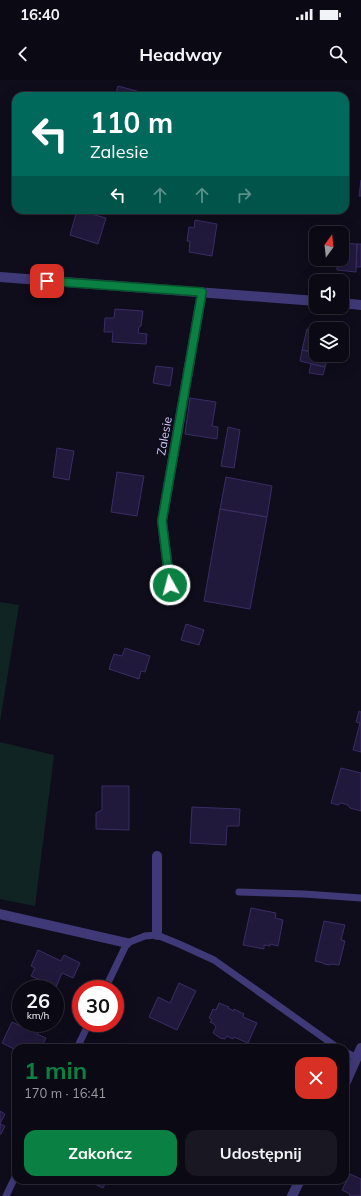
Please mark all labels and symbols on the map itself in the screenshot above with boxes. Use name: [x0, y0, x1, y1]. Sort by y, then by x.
north arrow: [309, 226, 349, 266]
pin: [30, 264, 64, 298]
street label: Zalesie: [153, 416, 175, 456]
position arrow: [149, 564, 191, 606]
speed limit sign: 30: [72, 980, 124, 1032]

